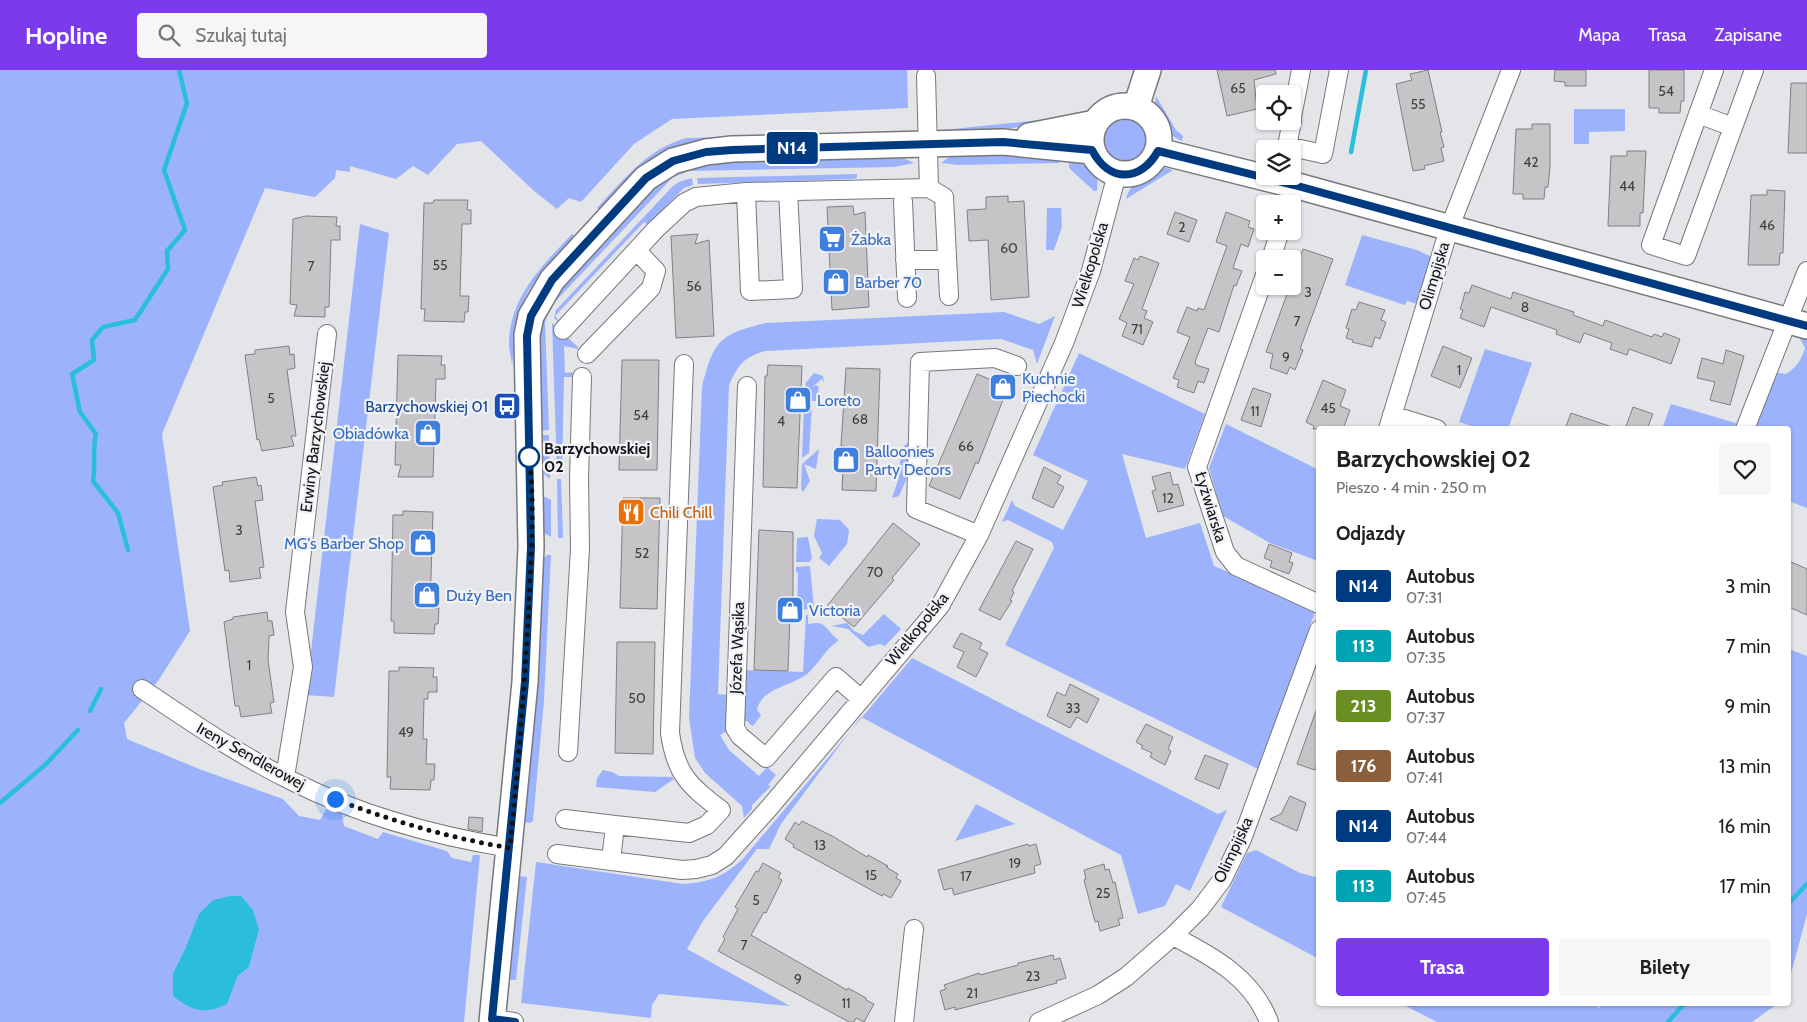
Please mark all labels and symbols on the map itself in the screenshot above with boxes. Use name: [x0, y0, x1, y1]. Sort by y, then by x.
house number: 65: [1230, 79, 1246, 97]
house number: 54: [1658, 82, 1674, 100]
house number: 55: [1410, 95, 1426, 113]
line badge: N14: [763, 132, 821, 164]
house number: 42: [1523, 153, 1539, 171]
house number: 44: [1619, 177, 1635, 195]
house number: 46: [1759, 216, 1775, 234]
house number: 2: [1178, 218, 1186, 236]
street label: Wielkopolska: [1068, 219, 1112, 310]
supermarket icon: Żabka: [817, 224, 847, 254]
place label: Żabka: [851, 230, 891, 249]
house number: 60: [1000, 239, 1018, 257]
street label: Olimpijska: [1415, 239, 1453, 312]
house number: 55: [432, 256, 448, 274]
house number: 7: [307, 257, 315, 275]
shop icon: Barber 70: [821, 267, 851, 297]
place label: Barber 70: [855, 273, 922, 292]
house number: 56: [686, 277, 702, 295]
house number: 3: [1304, 283, 1312, 301]
house number: 8: [1521, 298, 1529, 316]
house number: 7: [1293, 312, 1301, 330]
house number: 71: [1131, 320, 1143, 338]
house number: 9: [1282, 348, 1290, 366]
street label: Erwiny Barzychowskiej: [296, 360, 334, 514]
house number: 1: [1457, 361, 1461, 379]
place label: Kuchnie Piechocki: [1022, 369, 1085, 406]
shop icon: Kuchnie Piechocki: [988, 372, 1018, 402]
shop icon: Loreto: [783, 385, 813, 415]
house number: 5: [267, 389, 275, 407]
bus stop icon: Barzychowskiej 01: [492, 391, 522, 421]
place label: Loreto: [817, 391, 861, 410]
place label: Barzychowskiej 01: [365, 397, 488, 416]
house number: 45: [1320, 399, 1336, 417]
house number: 11: [1250, 402, 1260, 420]
house number: 54: [633, 406, 649, 424]
house number: 68: [852, 410, 868, 428]
house number: 4: [777, 412, 785, 430]
shop icon: Obiadówka: [413, 418, 443, 448]
place label: Obiadówka: [333, 424, 409, 443]
house number: 66: [958, 437, 974, 455]
place label: Barzychowskiej 02: [544, 439, 650, 476]
place label: Balloonies Party Decors: [865, 442, 951, 479]
shop icon: Balloonies Party Decors: [831, 445, 861, 475]
marker: Barzychowskiej 02: [518, 446, 540, 468]
street label: Łyżwiarska: [1191, 469, 1231, 545]
house number: 12: [1162, 489, 1174, 507]
restaurant icon: Chili Chill: [616, 497, 646, 527]
place label: Chili Chill: [650, 503, 712, 522]
house number: 3: [235, 521, 243, 539]
shop icon: MG's Barber Shop: [408, 528, 438, 558]
place label: MG's Barber Shop: [284, 534, 404, 553]
house number: 52: [635, 544, 649, 562]
house number: 70: [867, 563, 884, 581]
shop icon: Duży Ben: [412, 580, 442, 610]
place label: Duży Ben: [446, 586, 512, 605]
street label: Wielkopolska: [882, 588, 953, 670]
shop icon: Victoria: [775, 595, 805, 625]
street label: Józefa Wąsika: [726, 601, 748, 695]
place label: Victoria: [809, 601, 861, 620]
house number: 1: [247, 656, 251, 674]
house number: 50: [628, 689, 646, 707]
house number: 33: [1065, 699, 1081, 717]
street label: Ireny Sendlerowej: [193, 718, 309, 794]
house number: 49: [398, 723, 414, 741]
your location: [323, 787, 348, 812]
street label: Olimpijska: [1209, 814, 1257, 886]
house number: 13: [814, 836, 826, 854]
house number: 19: [1009, 854, 1021, 872]
house number: 15: [865, 866, 877, 884]
house number: 17: [960, 867, 972, 885]
house number: 25: [1096, 884, 1110, 902]
house number: 5: [752, 891, 760, 909]
house number: 7: [740, 936, 748, 954]
house number: 23: [1026, 967, 1040, 985]
house number: 9: [794, 970, 802, 988]
house number: 21: [966, 984, 978, 1002]
house number: 11: [841, 994, 851, 1012]

